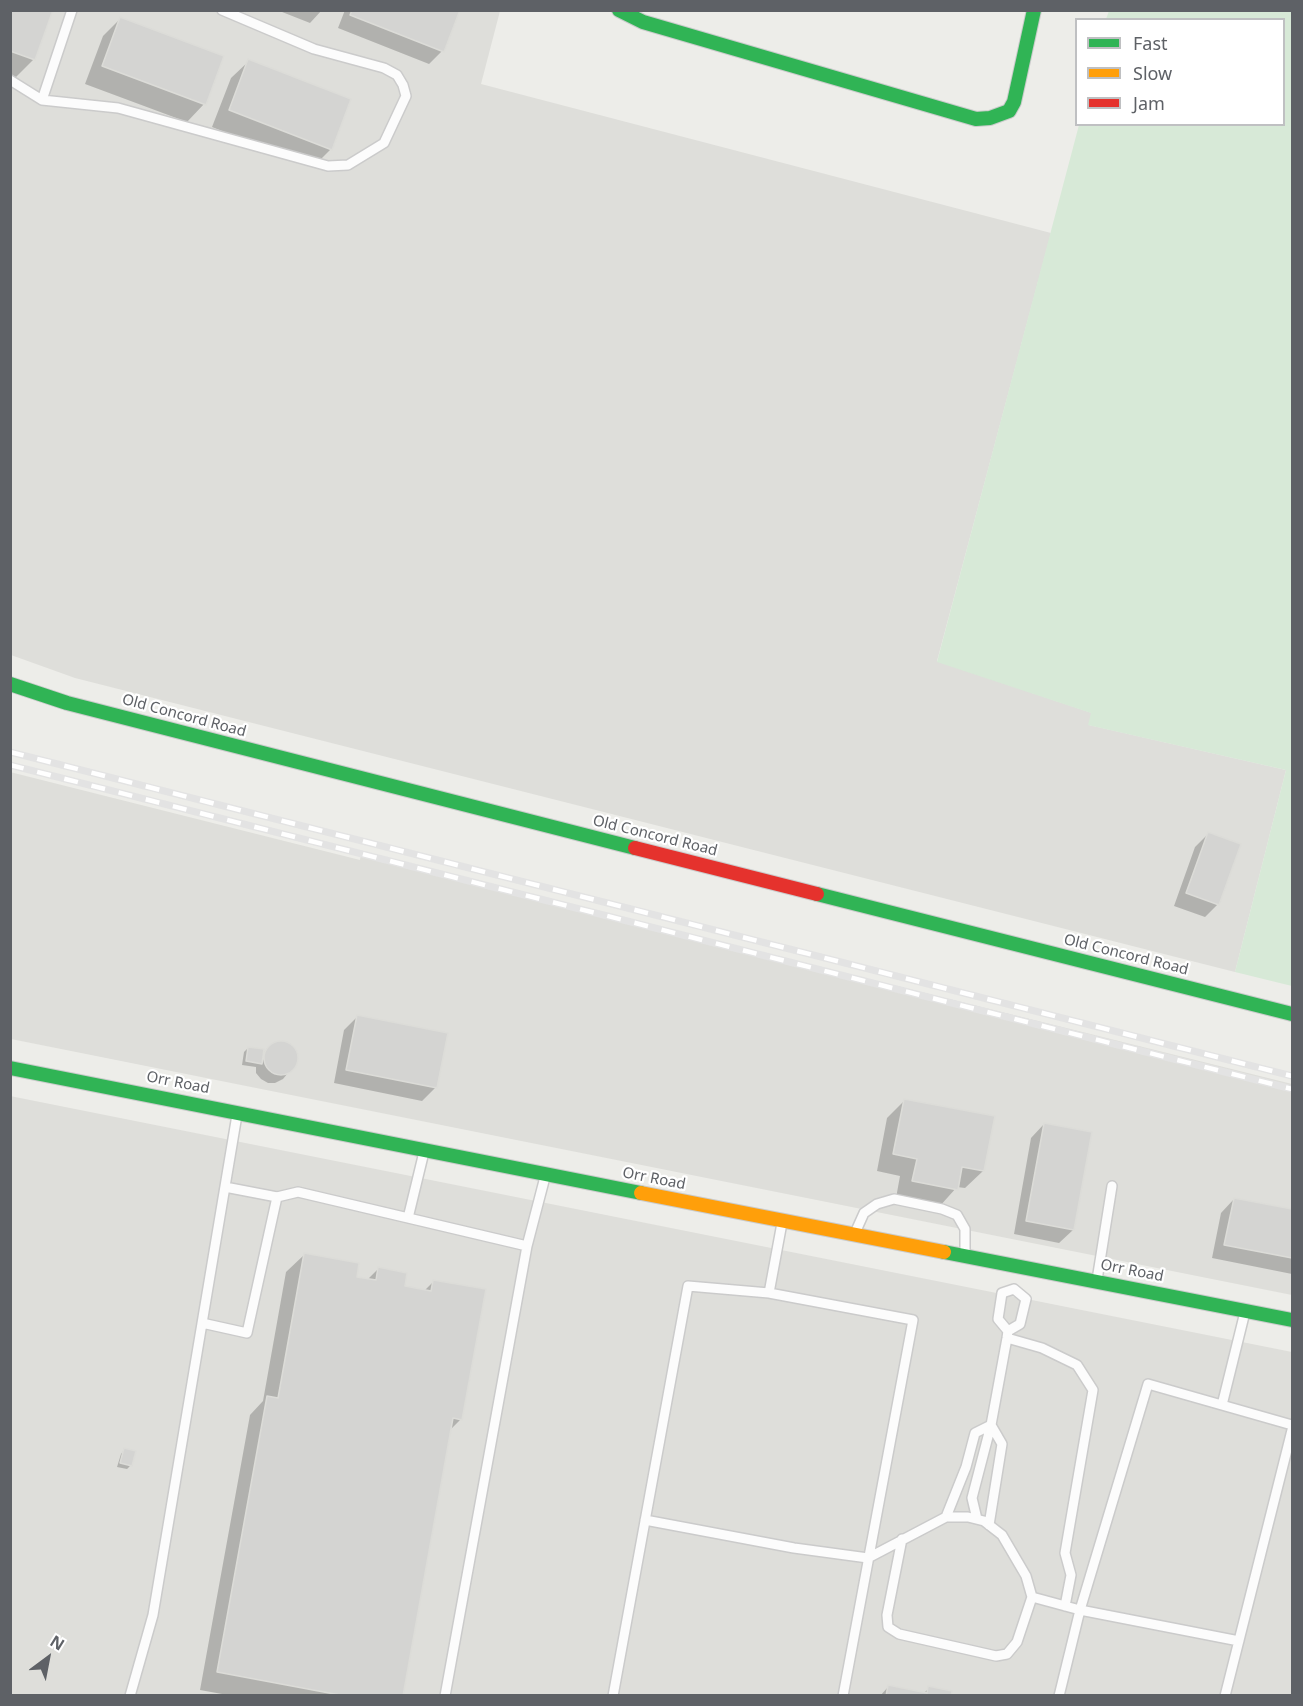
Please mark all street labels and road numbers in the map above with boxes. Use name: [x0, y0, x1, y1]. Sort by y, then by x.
street label: Old Concord Road: [120, 691, 248, 741]
street label: Old Concord Road: [591, 812, 719, 860]
street label: Old Concord Road: [1062, 931, 1190, 979]
street label: Orr Road: [145, 1068, 211, 1098]
street label: Orr Road: [621, 1164, 687, 1194]
street label: Orr Road: [1099, 1256, 1165, 1286]

